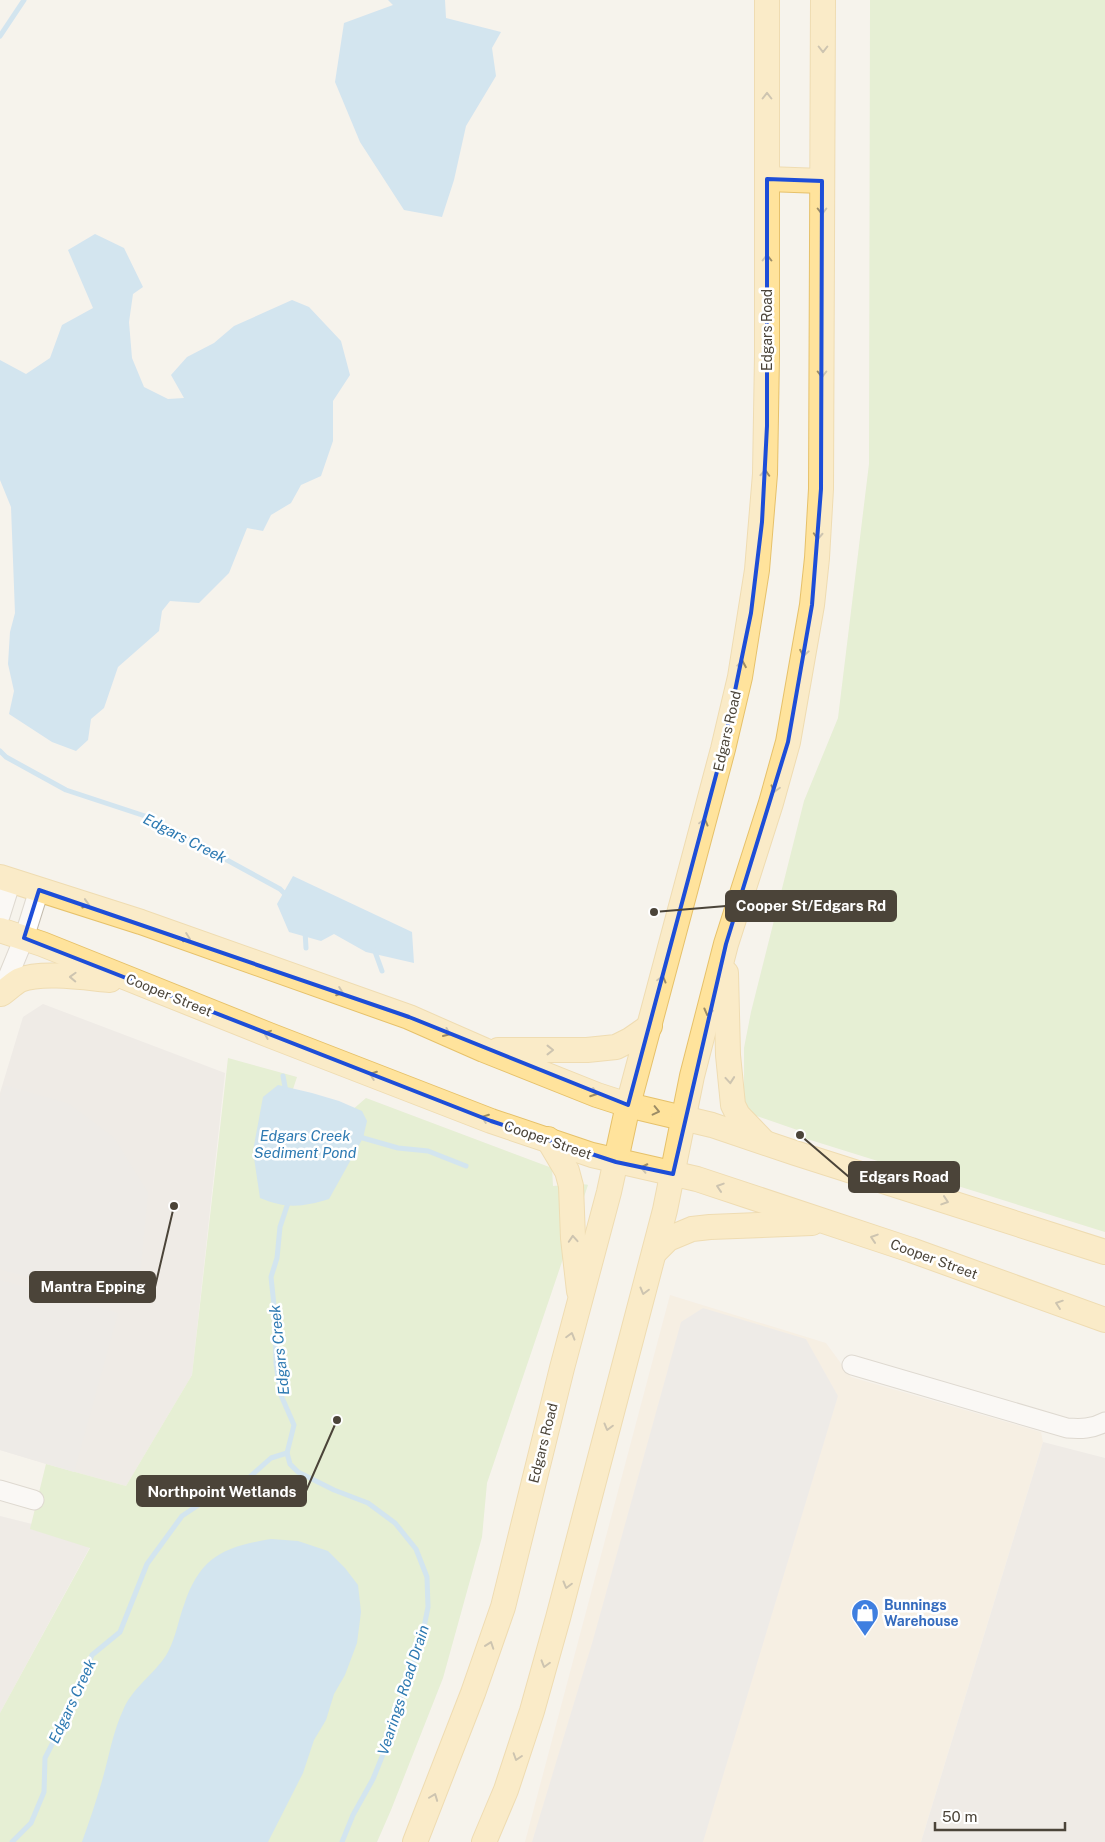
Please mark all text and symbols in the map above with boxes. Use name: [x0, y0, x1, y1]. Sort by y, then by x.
one-way arrow: [818, 45, 828, 53]
one-way arrow: [762, 91, 772, 99]
one-way arrow: [817, 208, 827, 215]
one-way arrow: [762, 254, 772, 262]
street label: Edgars Road: [759, 289, 775, 371]
one-way arrow: [817, 370, 827, 378]
one-way arrow: [759, 469, 770, 477]
one-way arrow: [812, 532, 823, 540]
one-way arrow: [800, 649, 810, 658]
one-way arrow: [736, 660, 746, 668]
street label: Edgars Road: [710, 689, 744, 773]
one-way arrow: [770, 785, 780, 793]
water label: Edgars Creek: [141, 810, 230, 867]
one-way arrow: [698, 817, 709, 826]
callout: Cooper St/Edgars Rd: [726, 891, 896, 921]
text: Cooper St/Edgars Rd: [736, 897, 886, 914]
one-way arrow: [81, 899, 89, 909]
one-way arrow: [182, 932, 191, 942]
street label: Cooper Street: [124, 970, 214, 1020]
one-way arrow: [69, 972, 77, 982]
one-way arrow: [656, 975, 667, 983]
one-way arrow: [335, 986, 344, 996]
one-way arrow: [703, 1008, 714, 1016]
one-way arrow: [442, 1027, 451, 1038]
one-way arrow: [263, 1030, 272, 1041]
one-way arrow: [546, 1045, 554, 1055]
one-way arrow: [369, 1071, 378, 1081]
one-way arrow: [725, 1076, 736, 1084]
one-way arrow: [589, 1087, 598, 1097]
one-way arrow: [651, 1105, 660, 1116]
one-way arrow: [481, 1114, 490, 1124]
street label: Cooper Street: [502, 1118, 594, 1162]
water label: Edgars Creek Sediment Pond: [254, 1127, 357, 1161]
callout: Edgars Road: [849, 1162, 959, 1192]
one-way arrow: [640, 1163, 649, 1174]
text: Edgars Road: [859, 1168, 949, 1185]
one-way arrow: [716, 1183, 725, 1193]
one-way arrow: [940, 1196, 948, 1206]
one-way arrow: [568, 1234, 579, 1242]
one-way arrow: [871, 1234, 879, 1244]
street label: Cooper Street: [888, 1236, 980, 1282]
callout: Mantra Epping: [30, 1272, 155, 1302]
text: Mantra Epping: [40, 1278, 146, 1295]
one-way arrow: [640, 1286, 650, 1294]
one-way arrow: [1055, 1300, 1064, 1310]
water label: Edgars Creek: [266, 1303, 292, 1396]
one-way arrow: [565, 1332, 576, 1341]
street label: Edgars Road: [525, 1401, 561, 1485]
one-way arrow: [603, 1423, 614, 1432]
callout: Northpoint Wetlands: [137, 1476, 306, 1506]
text: Northpoint Wetlands: [148, 1483, 297, 1500]
one-way arrow: [562, 1580, 572, 1588]
place label: Bunnings Warehouse: [884, 1597, 959, 1629]
shop icon: Bunnings Warehouse: [850, 1598, 880, 1637]
water label: Vearings Road Drain: [374, 1623, 432, 1757]
one-way arrow: [484, 1641, 494, 1649]
water label: Edgars Creek: [45, 1655, 99, 1746]
one-way arrow: [540, 1660, 550, 1668]
one-way arrow: [512, 1752, 522, 1761]
one-way arrow: [427, 1793, 438, 1802]
scale bar: [935, 1800, 1065, 1832]
text: 50 m: [942, 1808, 977, 1825]

